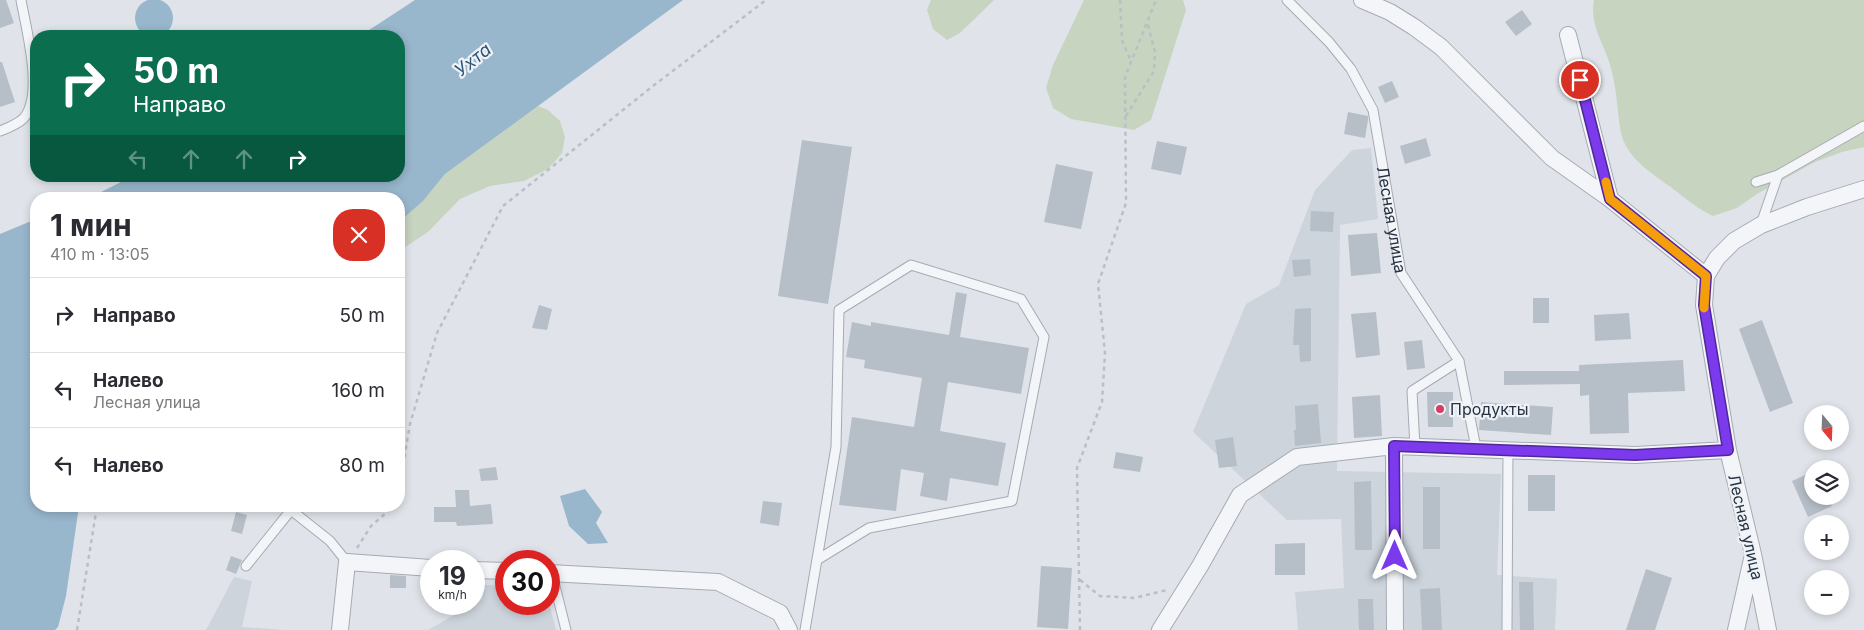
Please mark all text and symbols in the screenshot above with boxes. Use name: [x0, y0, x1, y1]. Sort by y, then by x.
water label: Ухта: [450, 39, 495, 81]
text: 50 m: [133, 49, 219, 91]
icon: right: [50, 50, 115, 115]
pin: [1559, 59, 1601, 101]
icon: arrive: [1566, 66, 1594, 94]
text: Направо: [133, 91, 226, 117]
icon: left: [124, 145, 152, 173]
icon: ahead: [177, 145, 205, 173]
icon: ahead: [230, 145, 258, 173]
icon: right: [283, 145, 311, 173]
street label: Лесная улица: [1373, 165, 1411, 274]
text: 1 мин: [50, 207, 132, 243]
button: close: [333, 209, 385, 261]
text: 410 m · 13:05: [50, 244, 150, 264]
icon: right: [50, 301, 78, 329]
text: Направо: [93, 304, 176, 327]
text: 50 m: [339, 304, 385, 327]
text: Налево: [93, 369, 164, 392]
icon: left: [50, 376, 78, 404]
text: 160 m: [332, 379, 385, 402]
text: Лесная улица: [93, 392, 201, 412]
place label: Продукты: [1450, 399, 1528, 419]
marker: Продукты: [1434, 403, 1446, 415]
north arrow: [1804, 405, 1849, 450]
map controls: [1804, 405, 1849, 615]
icon: left: [50, 451, 78, 479]
text: Налево: [93, 454, 164, 477]
text: 80 m: [339, 454, 385, 477]
button: layers: [1804, 460, 1849, 505]
street label: Лесная улица: [1724, 472, 1768, 582]
button: +: [1804, 515, 1849, 560]
position arrow: [1368, 529, 1420, 581]
speed limit sign: 30: [495, 550, 560, 615]
text: 19: [439, 561, 466, 591]
button: −: [1804, 570, 1849, 615]
text: km/h: [438, 587, 467, 602]

